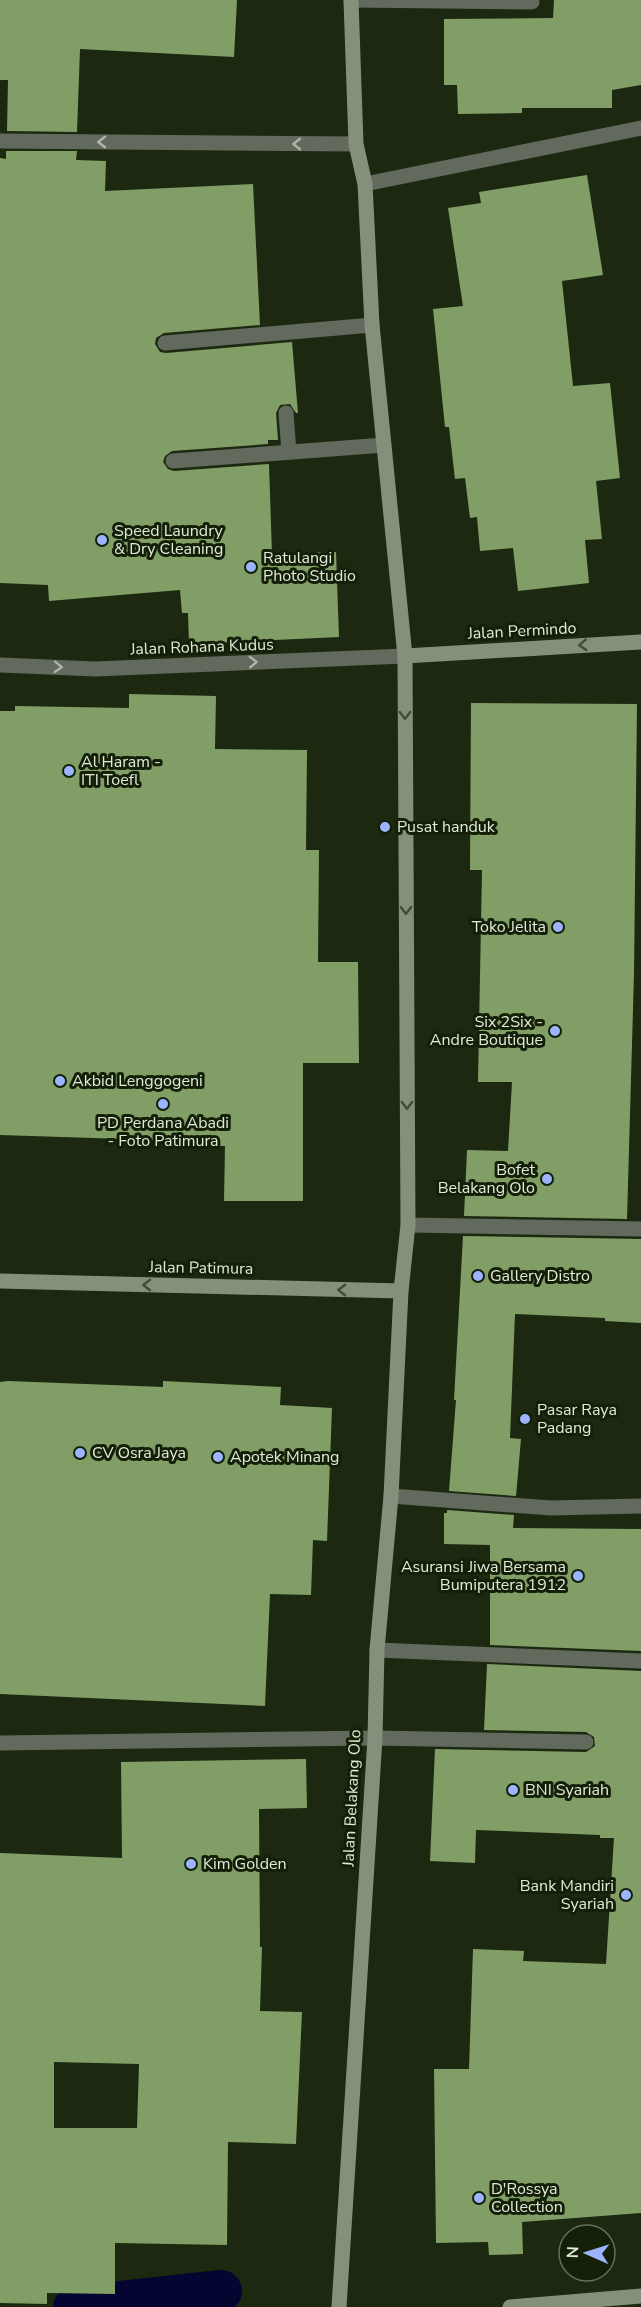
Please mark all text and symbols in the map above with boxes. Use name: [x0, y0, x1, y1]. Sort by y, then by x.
one-way arrow: [98, 136, 107, 148]
one-way arrow: [293, 138, 302, 150]
place label: Speed Laundry & Dry Cleaning: [114, 520, 223, 560]
marker: Speed Laundry & Dry Cleaning: [95, 533, 109, 547]
place label: Ratulangi Photo Studio: [263, 547, 356, 587]
marker: Ratulangi Photo Studio: [244, 560, 258, 574]
street label: Jalan Permindo: [466, 617, 577, 645]
street label: Jalan Rohana Kudus: [129, 634, 274, 661]
one-way arrow: [578, 639, 587, 652]
one-way arrow: [249, 656, 258, 669]
one-way arrow: [54, 661, 63, 674]
one-way arrow: [399, 710, 411, 719]
place label: Al Haram - ITI Toefl: [81, 751, 161, 791]
marker: Al Haram - ITI Toefl: [62, 764, 76, 778]
place label: Pusat handuk: [397, 816, 496, 838]
marker: Pusat handuk: [378, 820, 392, 834]
one-way arrow: [400, 905, 412, 914]
place label: Toko Jelita: [472, 916, 546, 938]
marker: Toko Jelita: [551, 920, 565, 934]
place label: Six 2Six - Andre Boutique: [430, 1011, 543, 1051]
marker: Six 2Six - Andre Boutique: [548, 1024, 562, 1038]
place label: Akbid Lenggogeni: [72, 1070, 203, 1092]
marker: Akbid Lenggogeni: [53, 1074, 67, 1088]
marker: PD Perdana Abadi - Foto Patimura: [156, 1097, 170, 1111]
one-way arrow: [401, 1100, 413, 1109]
place label: PD Perdana Abadi - Foto Patimura: [97, 1112, 229, 1152]
place label: Bofet Belakang Olo: [438, 1159, 535, 1199]
marker: Bofet Belakang Olo: [540, 1172, 554, 1186]
street label: Jalan Patimura: [148, 1256, 253, 1280]
place label: Gallery Distro: [490, 1265, 590, 1287]
marker: Gallery Distro: [471, 1269, 485, 1283]
one-way arrow: [143, 1279, 152, 1291]
one-way arrow: [338, 1284, 347, 1296]
place label: Pasar Raya Padang: [537, 1399, 617, 1439]
marker: Pasar Raya Padang: [518, 1412, 532, 1426]
place label: CV Osra Jaya: [92, 1442, 186, 1464]
marker: CV Osra Jaya: [73, 1446, 87, 1460]
place label: Apotek Minang: [230, 1446, 339, 1468]
marker: Apotek Minang: [211, 1450, 225, 1464]
place label: Asuransi Jiwa Bersama Bumiputera 1912: [401, 1556, 566, 1596]
marker: Asuransi Jiwa Bersama Bumiputera 1912: [571, 1569, 585, 1583]
street label: Jalan Belakang Olo: [337, 1729, 367, 1868]
place label: BNI Syariah: [525, 1779, 609, 1801]
marker: BNI Syariah: [506, 1783, 520, 1797]
place label: Kim Golden: [203, 1853, 287, 1875]
marker: Kim Golden: [184, 1857, 198, 1871]
place label: Bank Mandiri Syariah: [520, 1875, 614, 1915]
marker: Bank Mandiri Syariah: [619, 1888, 633, 1902]
place label: D'Rossya Collection: [491, 2178, 563, 2218]
marker: D'Rossya Collection: [472, 2191, 486, 2205]
north arrow: [557, 2223, 617, 2283]
text: N: [562, 2246, 584, 2259]

